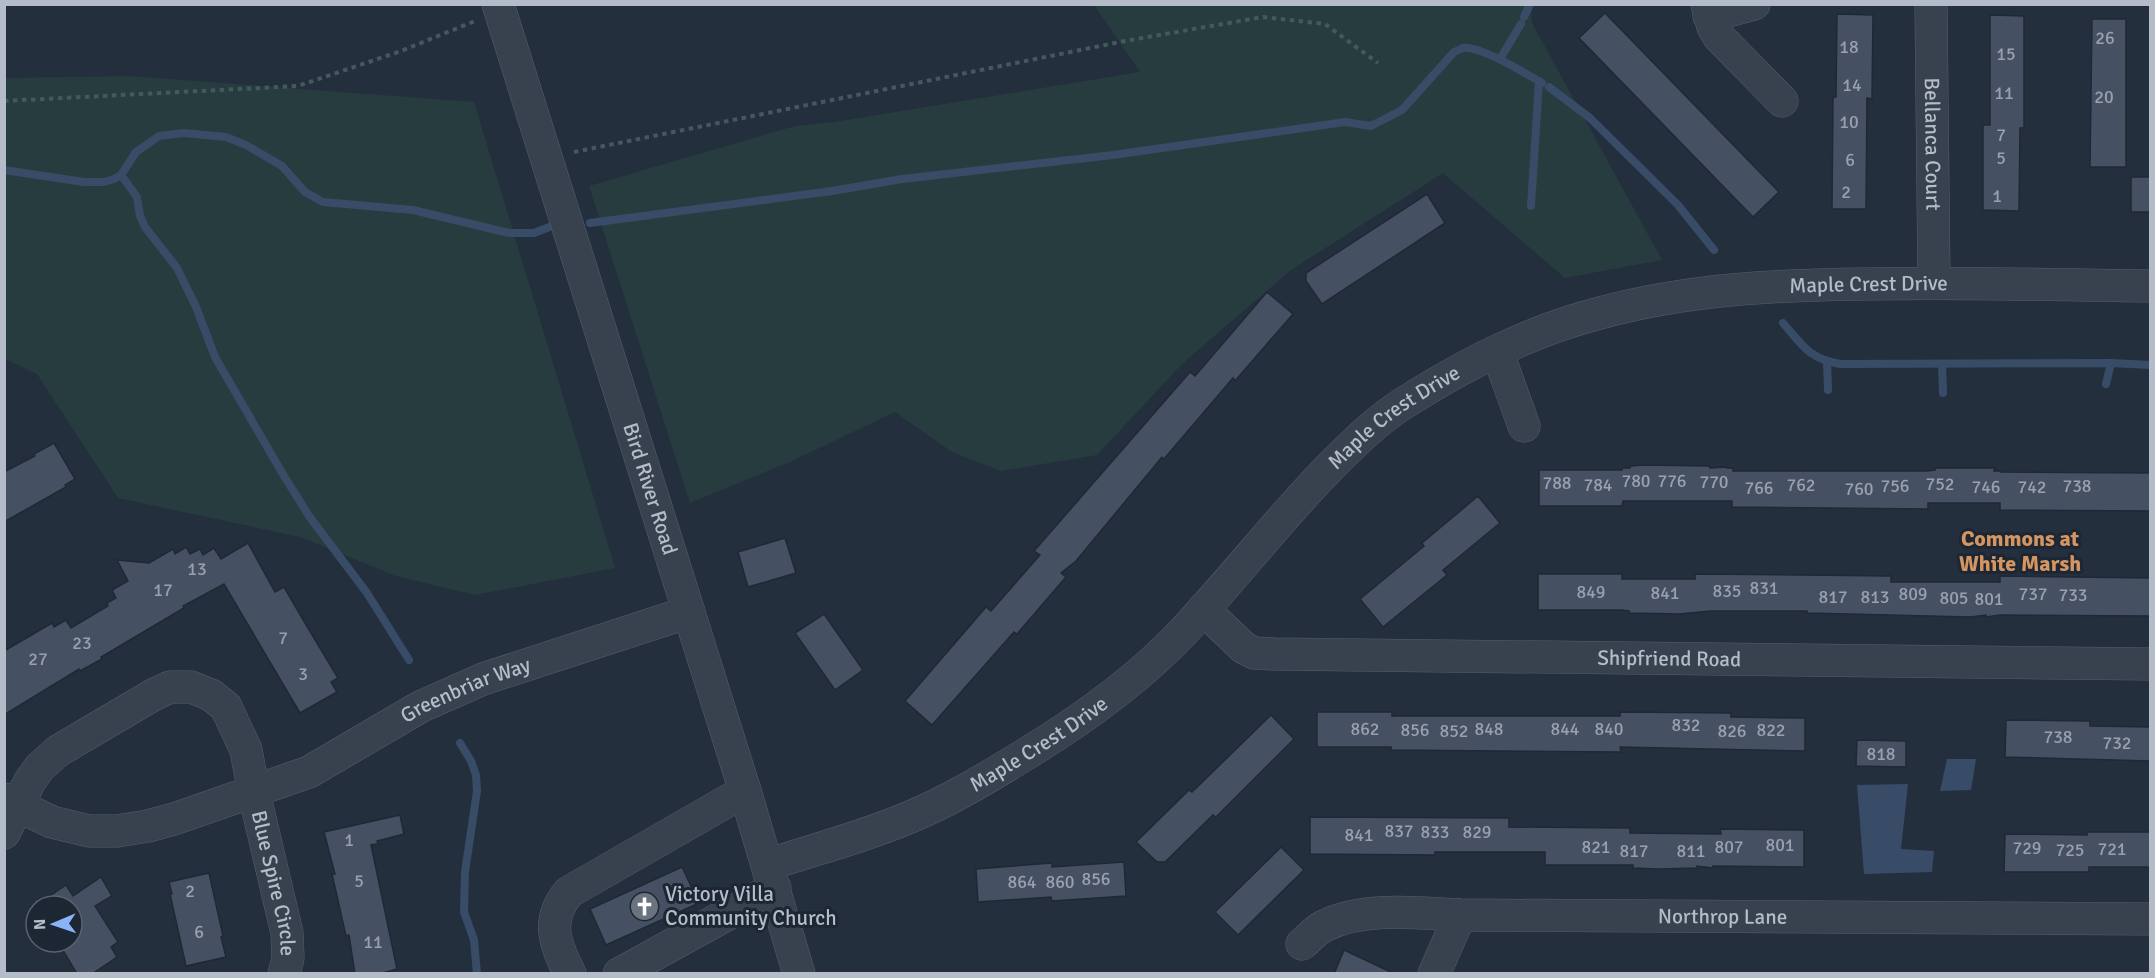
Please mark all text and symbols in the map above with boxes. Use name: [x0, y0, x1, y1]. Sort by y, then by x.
house number: 26: [2095, 27, 2115, 49]
house number: 18: [1839, 36, 1859, 58]
house number: 15: [1996, 43, 2016, 65]
house number: 14: [1842, 74, 1862, 96]
street label: Bellanca Court: [1919, 77, 1946, 211]
house number: 11: [1994, 82, 2014, 104]
house number: 20: [2094, 86, 2114, 108]
house number: 10: [1839, 111, 1859, 133]
house number: 7: [1996, 124, 2006, 146]
house number: 5: [1996, 147, 2006, 169]
house number: 6: [1845, 149, 1855, 171]
house number: 2: [1841, 181, 1851, 203]
house number: 1: [1992, 185, 2002, 207]
street label: Maple Crest Drive: [1789, 270, 1948, 299]
street label: Maple Crest Drive: [1322, 360, 1464, 475]
street label: Bird River Road: [617, 419, 683, 558]
house number: 780: [1621, 470, 1651, 492]
house number: 776: [1657, 470, 1687, 492]
house number: 770: [1699, 471, 1729, 493]
house number: 788: [1542, 472, 1572, 494]
house number: 752: [1925, 473, 1955, 495]
house number: 784: [1583, 474, 1613, 496]
house number: 762: [1786, 474, 1816, 496]
house number: 756: [1880, 475, 1910, 497]
house number: 738: [2062, 475, 2092, 497]
house number: 746: [1971, 476, 2001, 498]
house number: 742: [2017, 476, 2047, 498]
house number: 766: [1744, 477, 1774, 499]
house number: 760: [1844, 478, 1874, 500]
district label: Commons at White Marsh: [1959, 525, 2081, 577]
house number: 13: [187, 558, 207, 580]
house number: 831: [1749, 577, 1779, 599]
house number: 17: [153, 579, 173, 601]
house number: 835: [1712, 580, 1742, 602]
house number: 849: [1576, 581, 1606, 603]
house number: 841: [1650, 582, 1680, 604]
house number: 809: [1898, 583, 1928, 605]
house number: 737: [2018, 583, 2048, 605]
house number: 733: [2058, 584, 2088, 606]
house number: 817: [1818, 586, 1848, 608]
house number: 813: [1860, 586, 1890, 608]
house number: 805: [1939, 587, 1969, 609]
house number: 801: [1974, 588, 2004, 610]
house number: 7: [278, 627, 288, 649]
house number: 23: [72, 632, 92, 654]
street label: Shipfriend Road: [1597, 645, 1741, 672]
house number: 27: [28, 648, 48, 670]
street label: Greenbriar Way: [396, 651, 534, 729]
house number: 3: [298, 663, 308, 685]
street label: Maple Crest Drive: [965, 691, 1113, 798]
house number: 832: [1671, 714, 1701, 736]
house number: 862: [1350, 718, 1380, 740]
house number: 848: [1474, 718, 1504, 740]
house number: 844: [1550, 718, 1580, 740]
house number: 840: [1594, 718, 1624, 740]
house number: 856: [1400, 719, 1430, 741]
house number: 822: [1756, 719, 1786, 741]
house number: 852: [1439, 720, 1469, 742]
house number: 826: [1717, 720, 1747, 742]
house number: 738: [2043, 726, 2073, 748]
house number: 732: [2102, 732, 2132, 754]
house number: 818: [1866, 743, 1896, 765]
street label: Blue Spire Circle: [246, 808, 301, 956]
house number: 837: [1384, 820, 1414, 842]
house number: 833: [1420, 821, 1450, 843]
house number: 829: [1462, 821, 1492, 843]
house number: 841: [1344, 824, 1374, 846]
house number: 1: [344, 829, 354, 851]
house number: 801: [1765, 834, 1795, 856]
house number: 821: [1581, 836, 1611, 858]
house number: 807: [1714, 836, 1744, 858]
house number: 729: [2012, 837, 2042, 859]
house number: 721: [2097, 838, 2127, 860]
house number: 725: [2055, 839, 2085, 861]
house number: 817: [1619, 840, 1649, 862]
house number: 811: [1676, 840, 1706, 862]
house number: 856: [1081, 868, 1111, 890]
house number: 5: [354, 870, 364, 892]
house number: 864: [1007, 871, 1037, 893]
house number: 860: [1045, 871, 1075, 893]
house number: 2: [185, 880, 195, 902]
place label: Victory Villa Community Church: [665, 881, 837, 931]
church icon: Victory Villa Community Church: [628, 890, 660, 922]
north arrow: [24, 894, 84, 954]
street label: Northrop Lane: [1658, 903, 1787, 930]
text: N: [30, 919, 50, 930]
house number: 6: [194, 921, 204, 943]
house number: 11: [363, 931, 383, 953]

